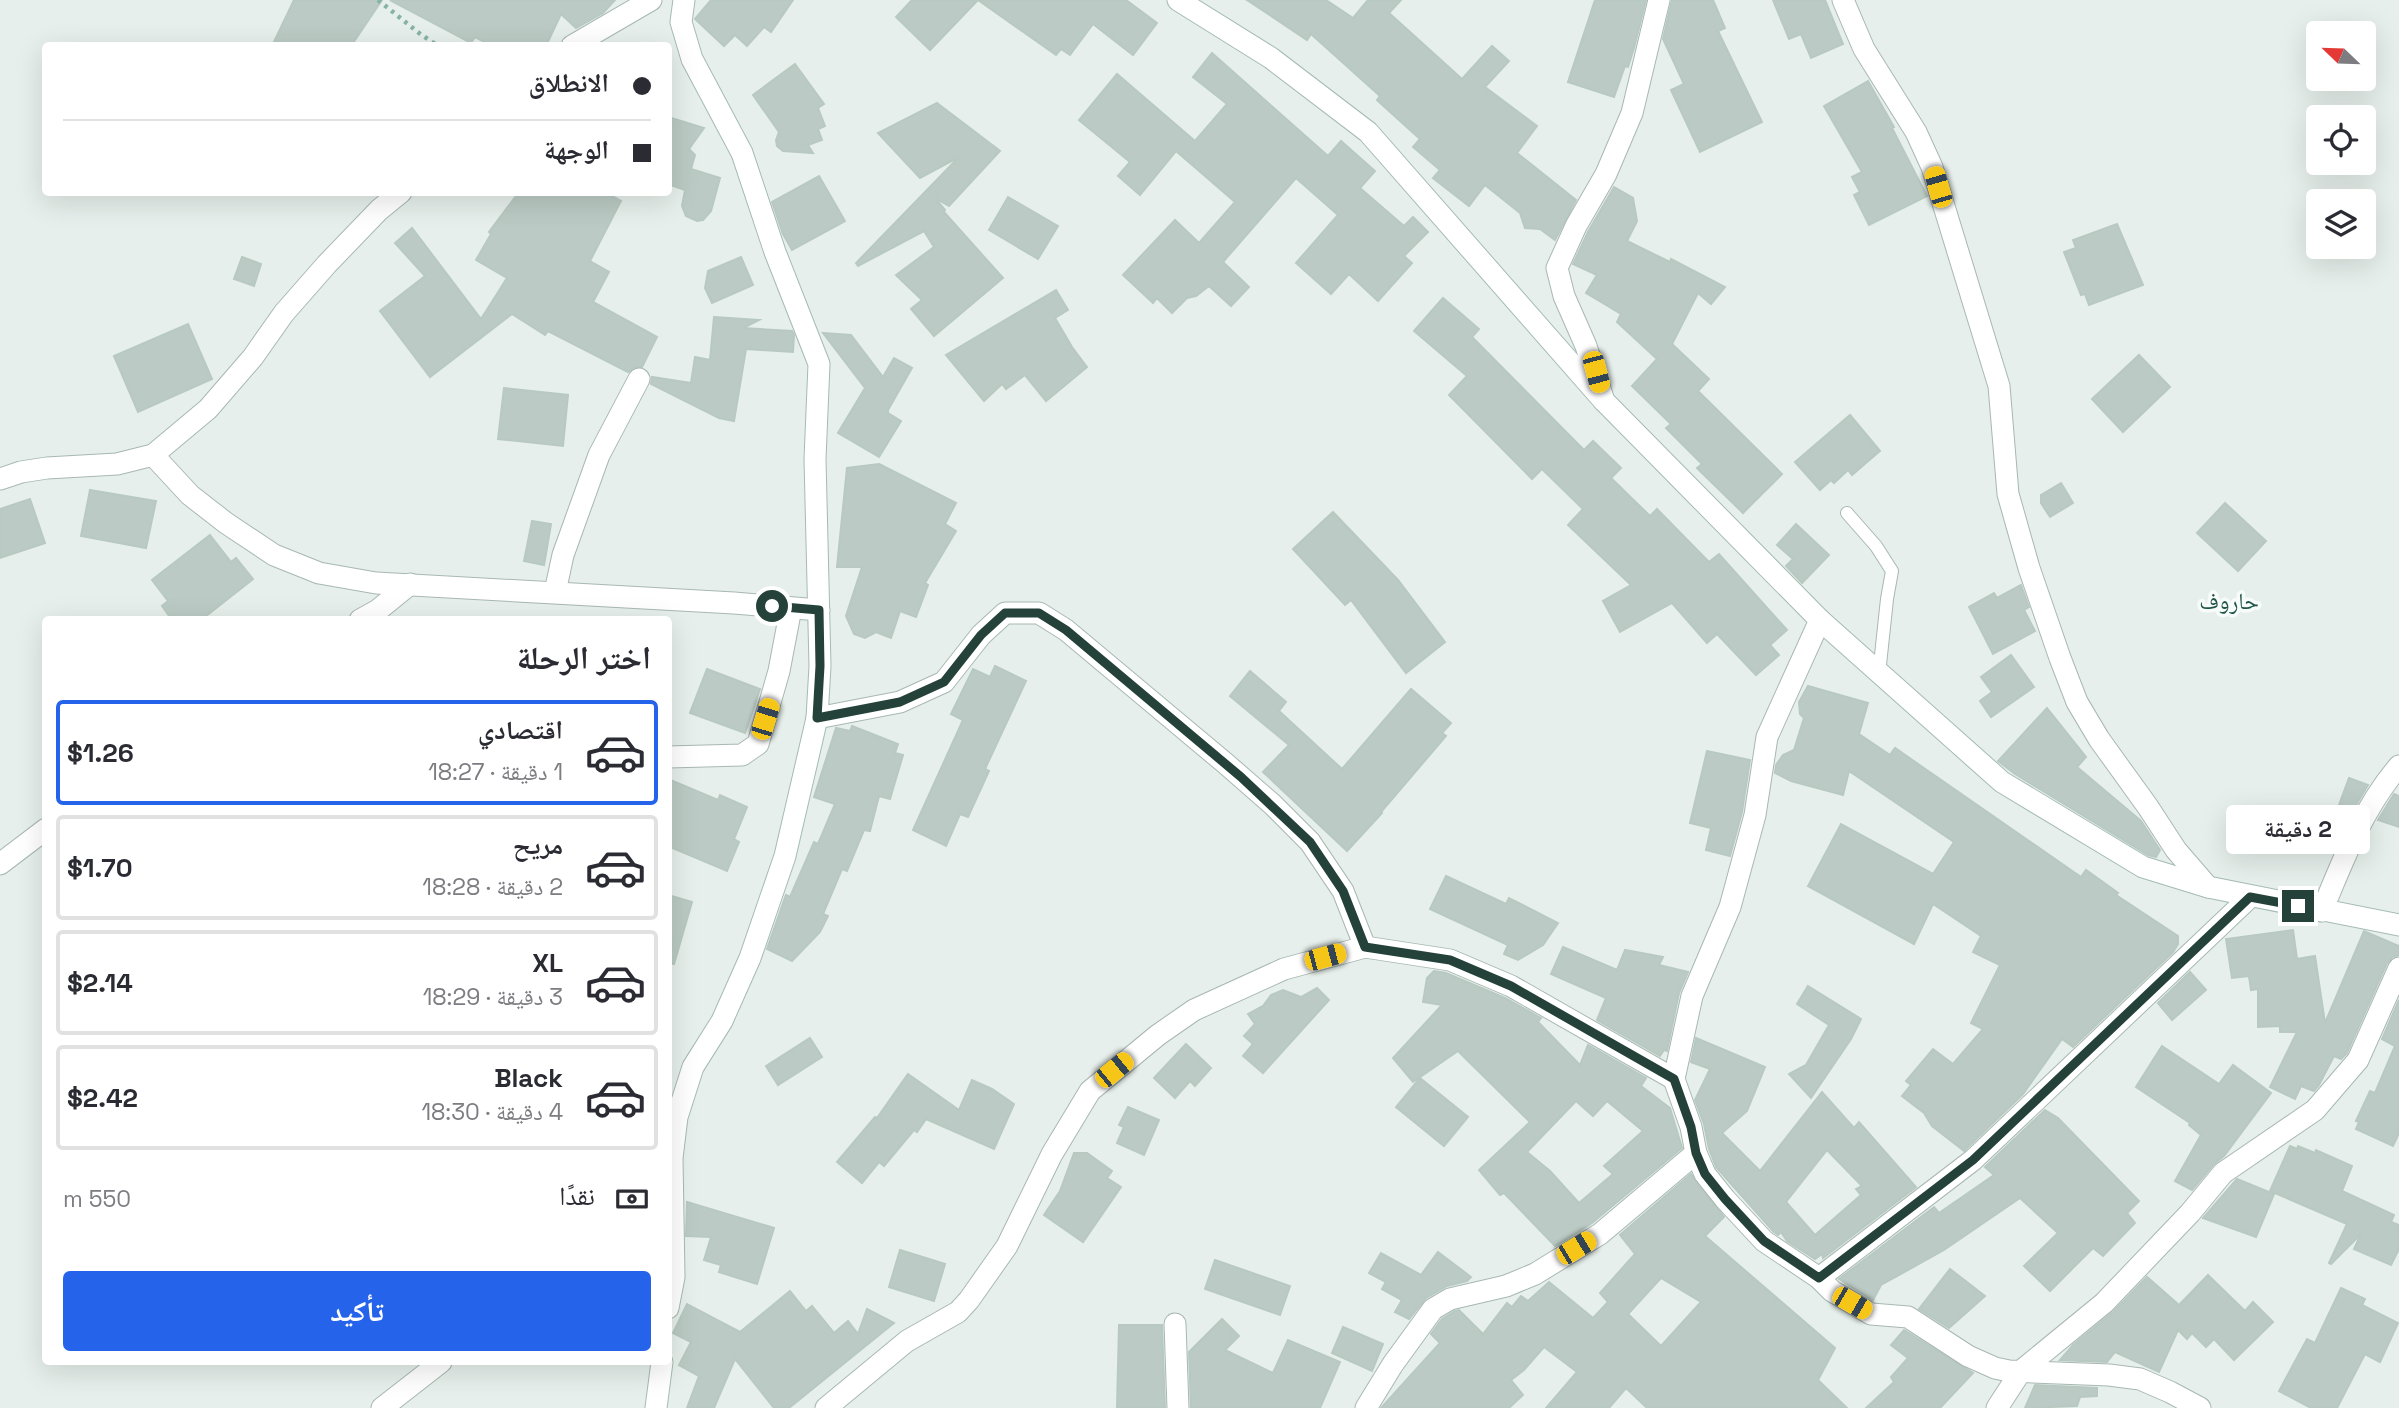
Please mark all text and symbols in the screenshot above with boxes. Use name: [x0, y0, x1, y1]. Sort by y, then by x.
north arrow: [2306, 21, 2376, 91]
map controls: [2306, 21, 2376, 259]
text: الانطلاق: [529, 66, 609, 100]
button: locate: [2306, 105, 2376, 175]
text: الوجهة: [544, 133, 609, 167]
car: [1923, 164, 1954, 210]
button: layers: [2306, 189, 2376, 259]
car: [1581, 349, 1612, 395]
district label: حاروف: [2199, 586, 2259, 616]
route start: [756, 590, 788, 622]
text: اختر الرحلة: [517, 638, 651, 678]
car: [749, 696, 782, 742]
text: اقتصادي: [478, 713, 563, 747]
icon: car: [584, 721, 647, 784]
text: $1.26: [67, 736, 134, 770]
text: 1 دقيقة · 18:27: [428, 757, 563, 787]
callout: 2 دقيقة: [2226, 804, 2370, 853]
text: 2 دقيقة: [2264, 814, 2332, 844]
text: مريح: [513, 828, 563, 862]
icon: car: [584, 836, 647, 899]
text: $1.70: [67, 851, 133, 885]
text: 2 دقيقة · 18:28: [422, 872, 563, 902]
route end: [2282, 890, 2314, 922]
car: [1302, 941, 1349, 973]
text: XL: [532, 946, 563, 980]
icon: car: [584, 951, 647, 1014]
text: $2.14: [67, 966, 133, 1000]
text: 3 دقيقة · 18:29: [423, 982, 563, 1012]
car: [1092, 1049, 1137, 1091]
text: Black: [494, 1061, 563, 1095]
icon: car: [584, 1066, 647, 1129]
text: $2.42: [67, 1081, 138, 1115]
text: 4 دقيقة · 18:30: [421, 1097, 563, 1127]
text: نقدًا: [559, 1179, 595, 1213]
icon: cash: [613, 1180, 651, 1218]
text: 550 m: [63, 1184, 131, 1214]
car: [1553, 1228, 1600, 1268]
button: تأكيد: [63, 1271, 651, 1351]
car: [1829, 1283, 1876, 1323]

